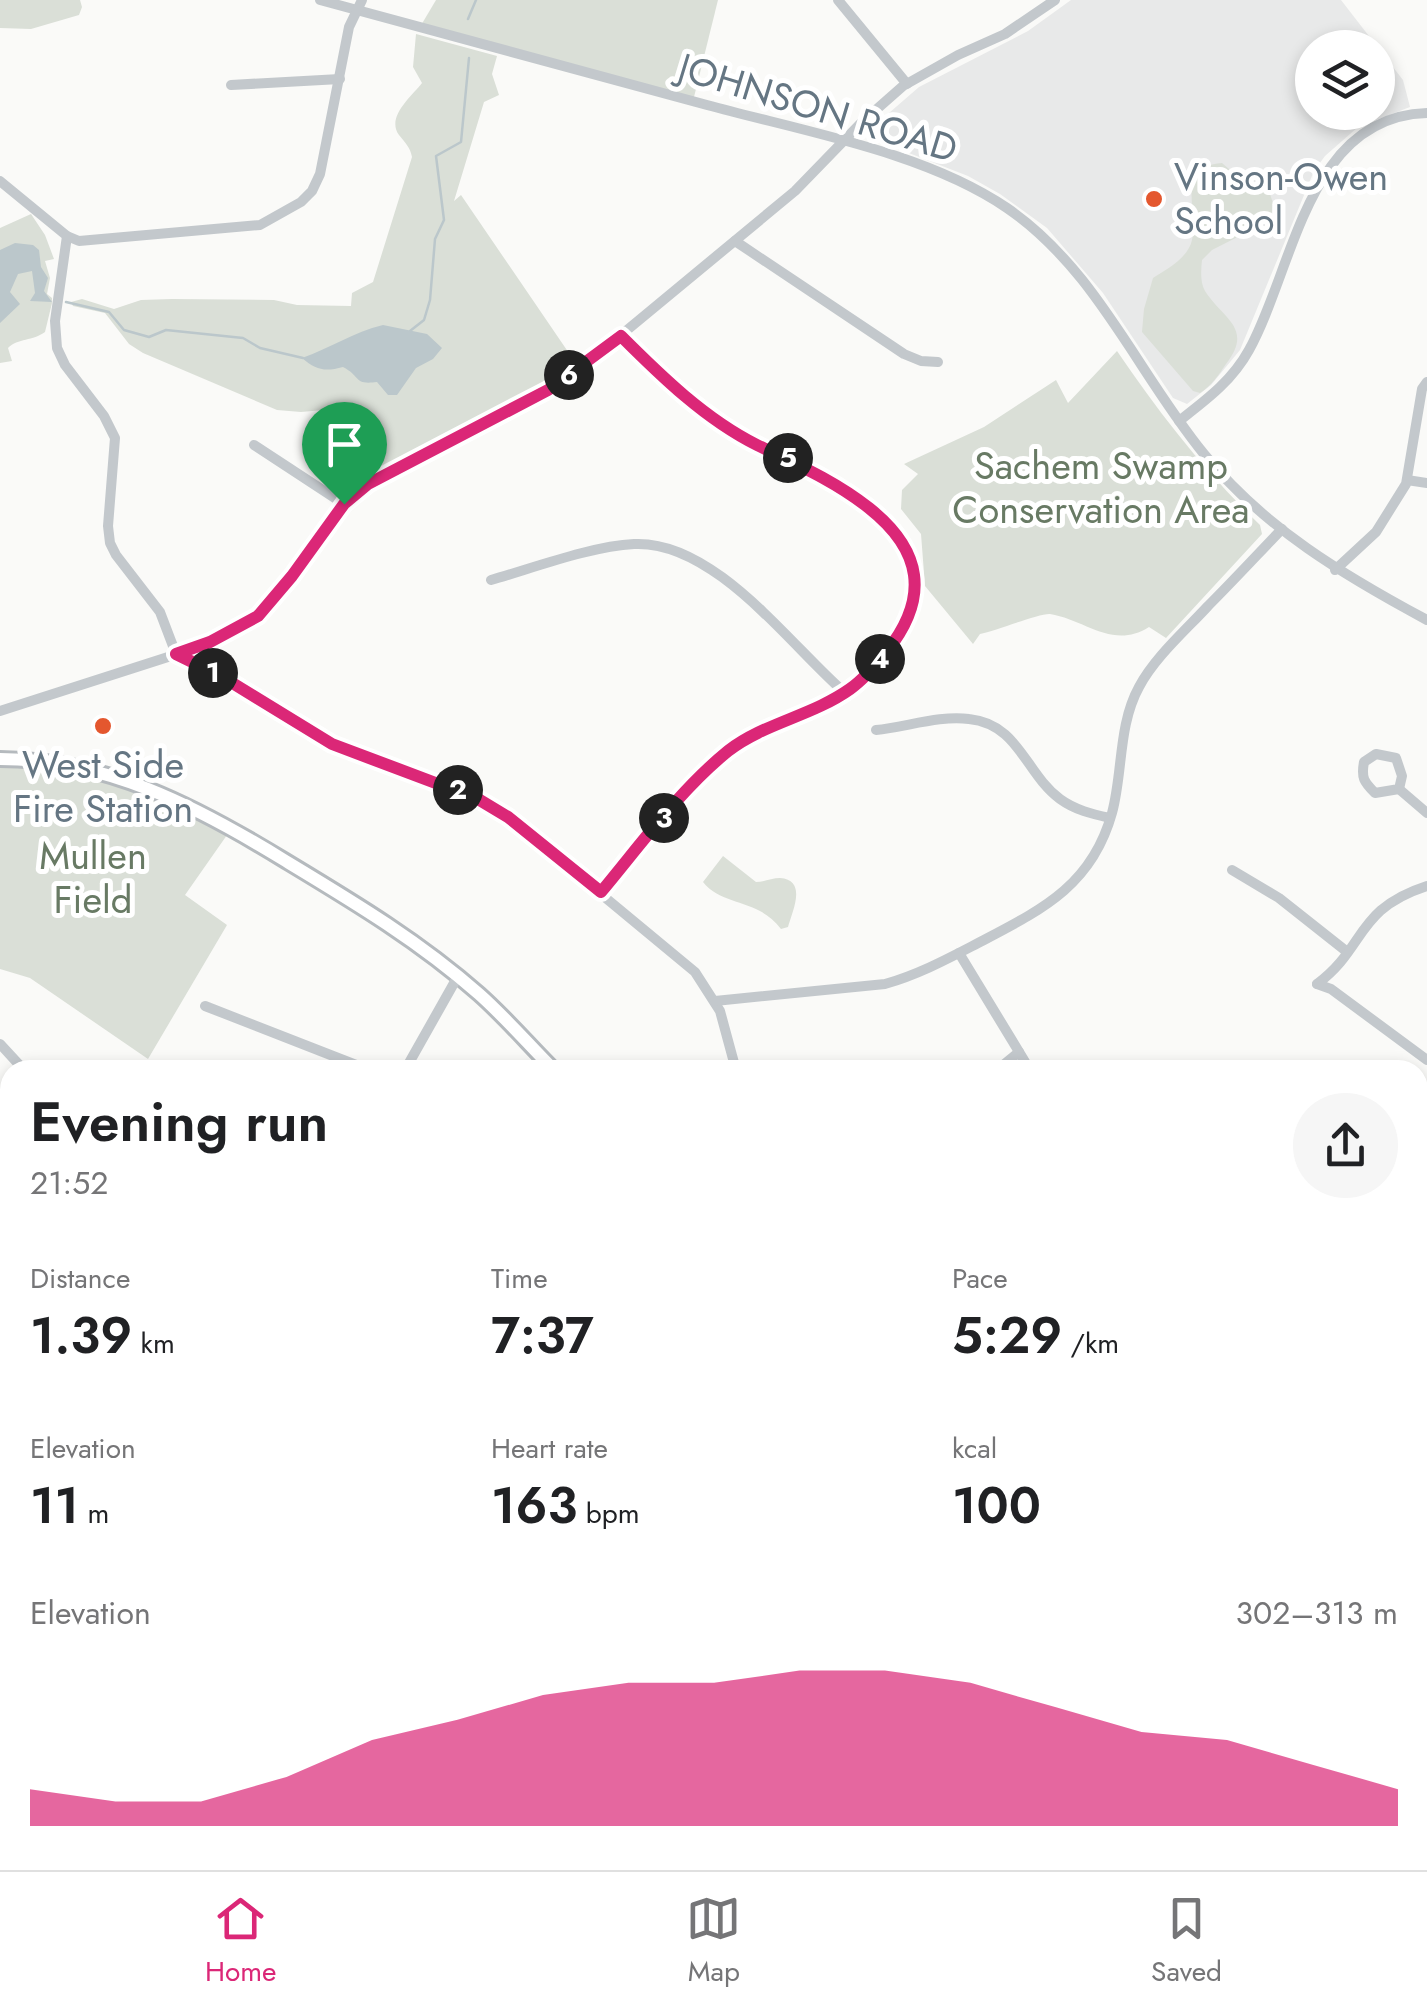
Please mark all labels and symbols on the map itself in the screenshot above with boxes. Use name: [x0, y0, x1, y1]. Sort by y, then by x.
street label: JOHNSON ROAD: [667, 38, 964, 176]
place label: Vinson-Owen School: [1174, 149, 1388, 248]
marker: Vinson-Owen School: [1143, 188, 1165, 210]
pin: 6: [544, 350, 594, 400]
pin: [302, 402, 387, 505]
pin: 5: [763, 433, 813, 483]
park label: Sachem Swamp Conservation Area: [952, 438, 1250, 537]
pin: 4: [855, 634, 905, 684]
pin: 1: [188, 648, 238, 698]
marker: West Side Fire Station: [92, 715, 114, 737]
place label: West Side Fire Station: [13, 737, 193, 836]
pin: 2: [433, 765, 483, 815]
pin: 3: [639, 793, 689, 843]
park label: Mullen Field: [39, 828, 147, 927]

